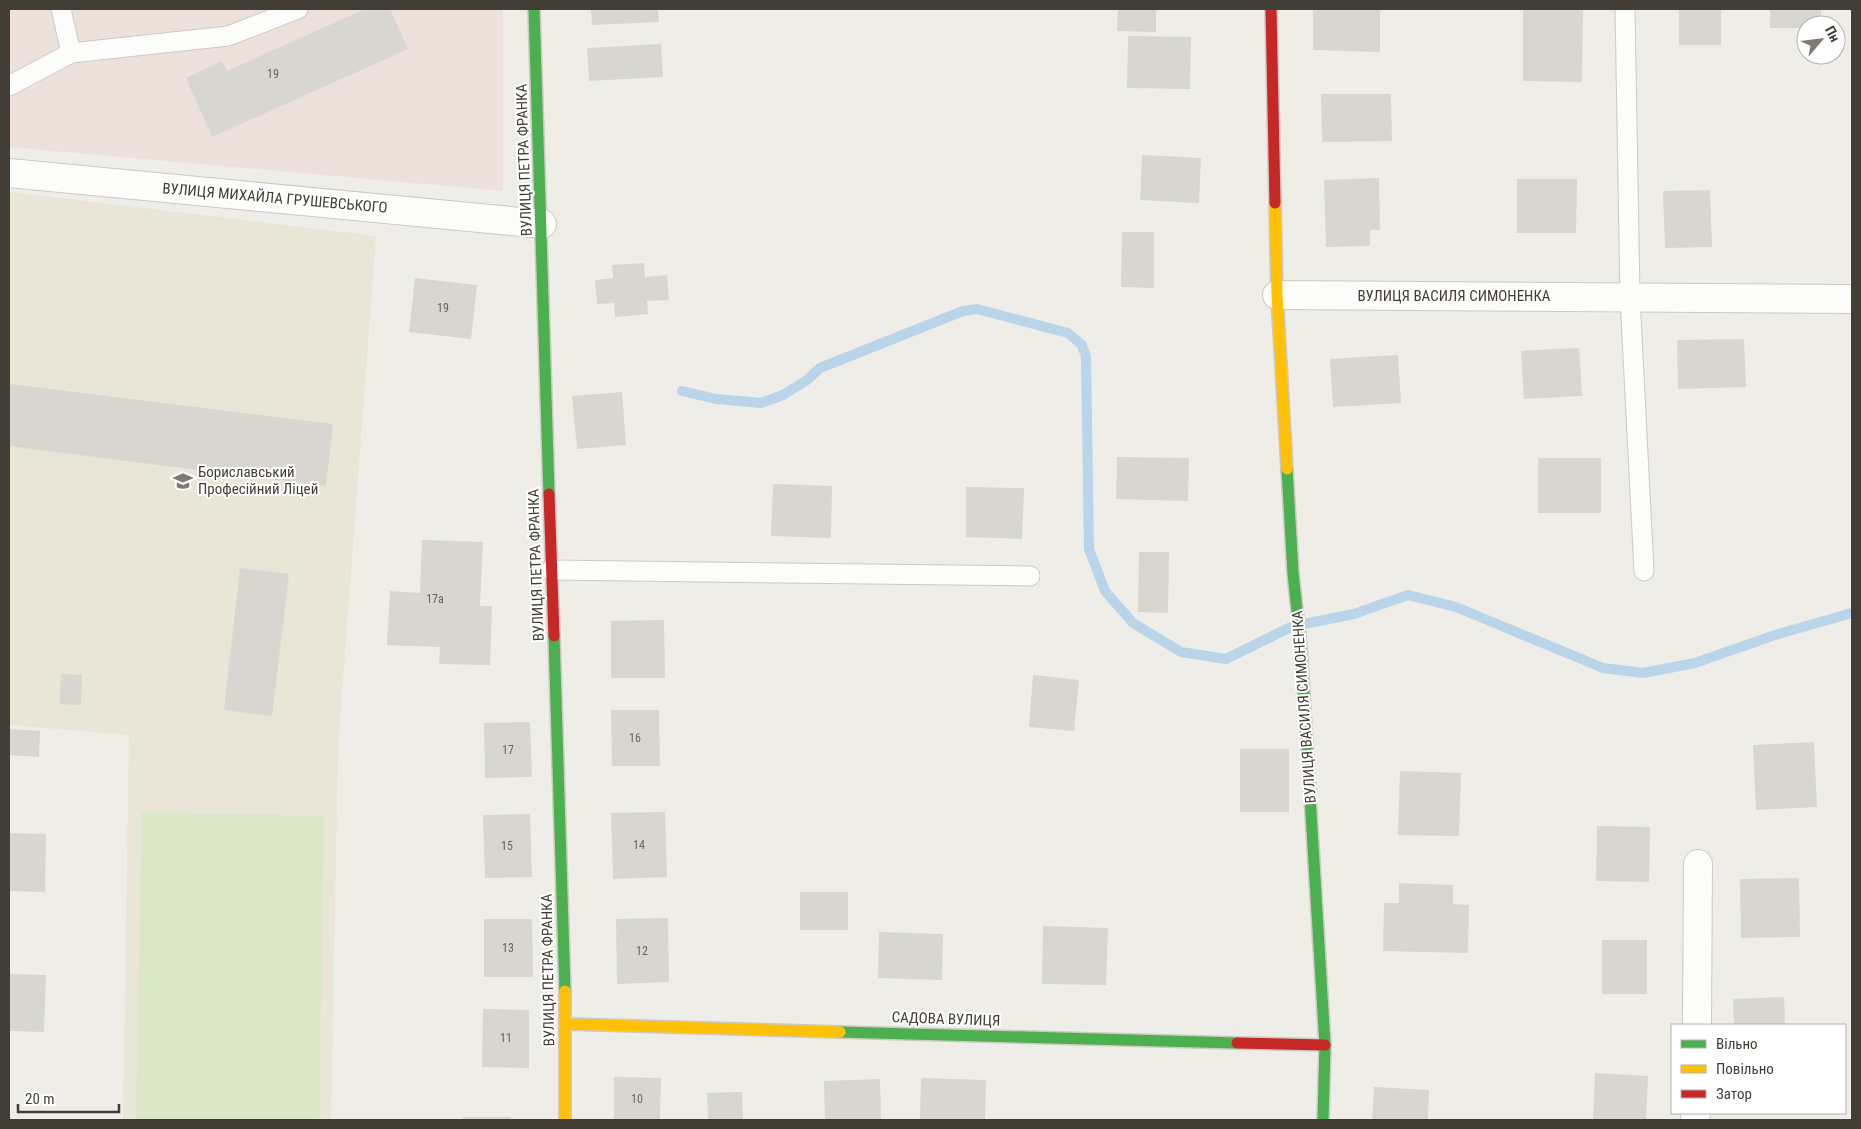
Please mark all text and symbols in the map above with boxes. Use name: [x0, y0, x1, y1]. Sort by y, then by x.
north arrow: [1796, 15, 1846, 65]
text: Пн: [1822, 23, 1843, 45]
house number: 19: [267, 67, 279, 81]
street label: ВУЛИЦЯ ПЕТРА ФРАНКА: [512, 83, 536, 237]
street label: ВУЛИЦЯ МИХАЙЛА ГРУШЕВСЬКОГО: [162, 179, 388, 217]
street label: ВУЛИЦЯ ВАСИЛЯ СИМОНЕНКА: [1358, 287, 1551, 305]
house number: 19: [437, 301, 449, 315]
place label: Бориславський Професійний Ліцей: [198, 463, 318, 498]
school or university icon: Бориславський Професійний Ліцей: [172, 470, 194, 492]
street label: ВУЛИЦЯ ПЕТРА ФРАНКА: [524, 488, 548, 642]
house number: 17а: [426, 592, 444, 606]
street label: ВУЛИЦЯ ВАСИЛЯ СИМОНЕНКА: [1288, 610, 1320, 804]
house number: 16: [629, 731, 641, 745]
house number: 17: [502, 743, 514, 757]
house number: 14: [633, 838, 645, 852]
house number: 15: [501, 839, 513, 853]
street label: ВУЛИЦЯ ПЕТРА ФРАНКА: [538, 893, 558, 1046]
house number: 13: [502, 941, 514, 955]
house number: 12: [636, 944, 648, 958]
street label: САДОВА ВУЛИЦЯ: [891, 1008, 1001, 1030]
legend: [1671, 1024, 1846, 1114]
house number: 11: [500, 1031, 512, 1045]
text: Вільно: [1716, 1035, 1758, 1053]
text: Повільно: [1716, 1060, 1774, 1078]
scale bar: [18, 1082, 119, 1114]
text: Затор: [1716, 1085, 1752, 1103]
text: 20 m: [25, 1090, 55, 1108]
house number: 10: [631, 1092, 643, 1106]

